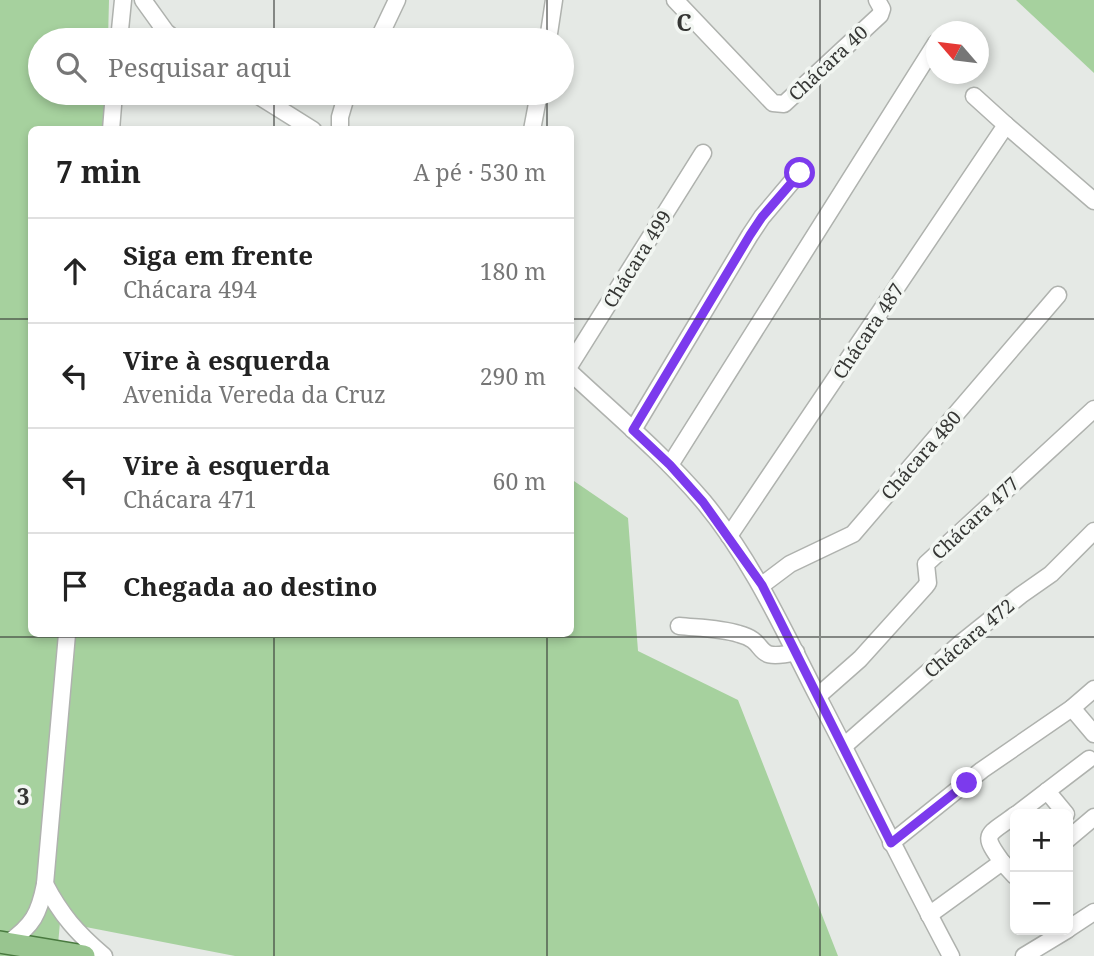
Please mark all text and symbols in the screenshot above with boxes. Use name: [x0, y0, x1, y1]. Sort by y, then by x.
text: C: [676, 6, 692, 38]
street label: Chácara 40: [783, 19, 873, 107]
north arrow: [926, 21, 989, 84]
search box: [28, 28, 574, 105]
icon: search: [52, 48, 90, 86]
text: Pesquisar aqui: [108, 49, 291, 85]
text: 7 min: [56, 151, 141, 192]
text: A pé · 530 m: [413, 156, 546, 188]
route start: [784, 157, 815, 188]
street label: Chácara 499: [597, 205, 677, 313]
text: Siga em frente: [123, 237, 313, 273]
icon: ahead: [56, 252, 94, 290]
text: 180 m: [480, 255, 546, 287]
text: Chácara 494: [123, 273, 257, 305]
street label: Chácara 487: [826, 278, 910, 384]
text: Vire à esquerda: [123, 342, 330, 378]
icon: left: [56, 357, 94, 395]
text: 290 m: [480, 360, 546, 392]
text: Avenida Vereda da Cruz: [123, 378, 386, 410]
street label: Chácara 480: [875, 405, 967, 505]
text: Vire à esquerda: [123, 447, 330, 483]
icon: left: [56, 462, 94, 500]
text: 60 m: [493, 465, 546, 497]
street label: Chácara 477: [926, 471, 1024, 565]
text: Chácara 471: [123, 483, 257, 515]
icon: arrive: [56, 567, 94, 605]
text: Chegada ao destino: [123, 568, 378, 604]
street label: Chácara 472: [918, 593, 1020, 683]
route end: [951, 767, 982, 798]
text: 3: [17, 780, 30, 812]
map controls: [1010, 809, 1073, 935]
button: +: [1010, 809, 1073, 872]
button: −: [1010, 872, 1073, 935]

